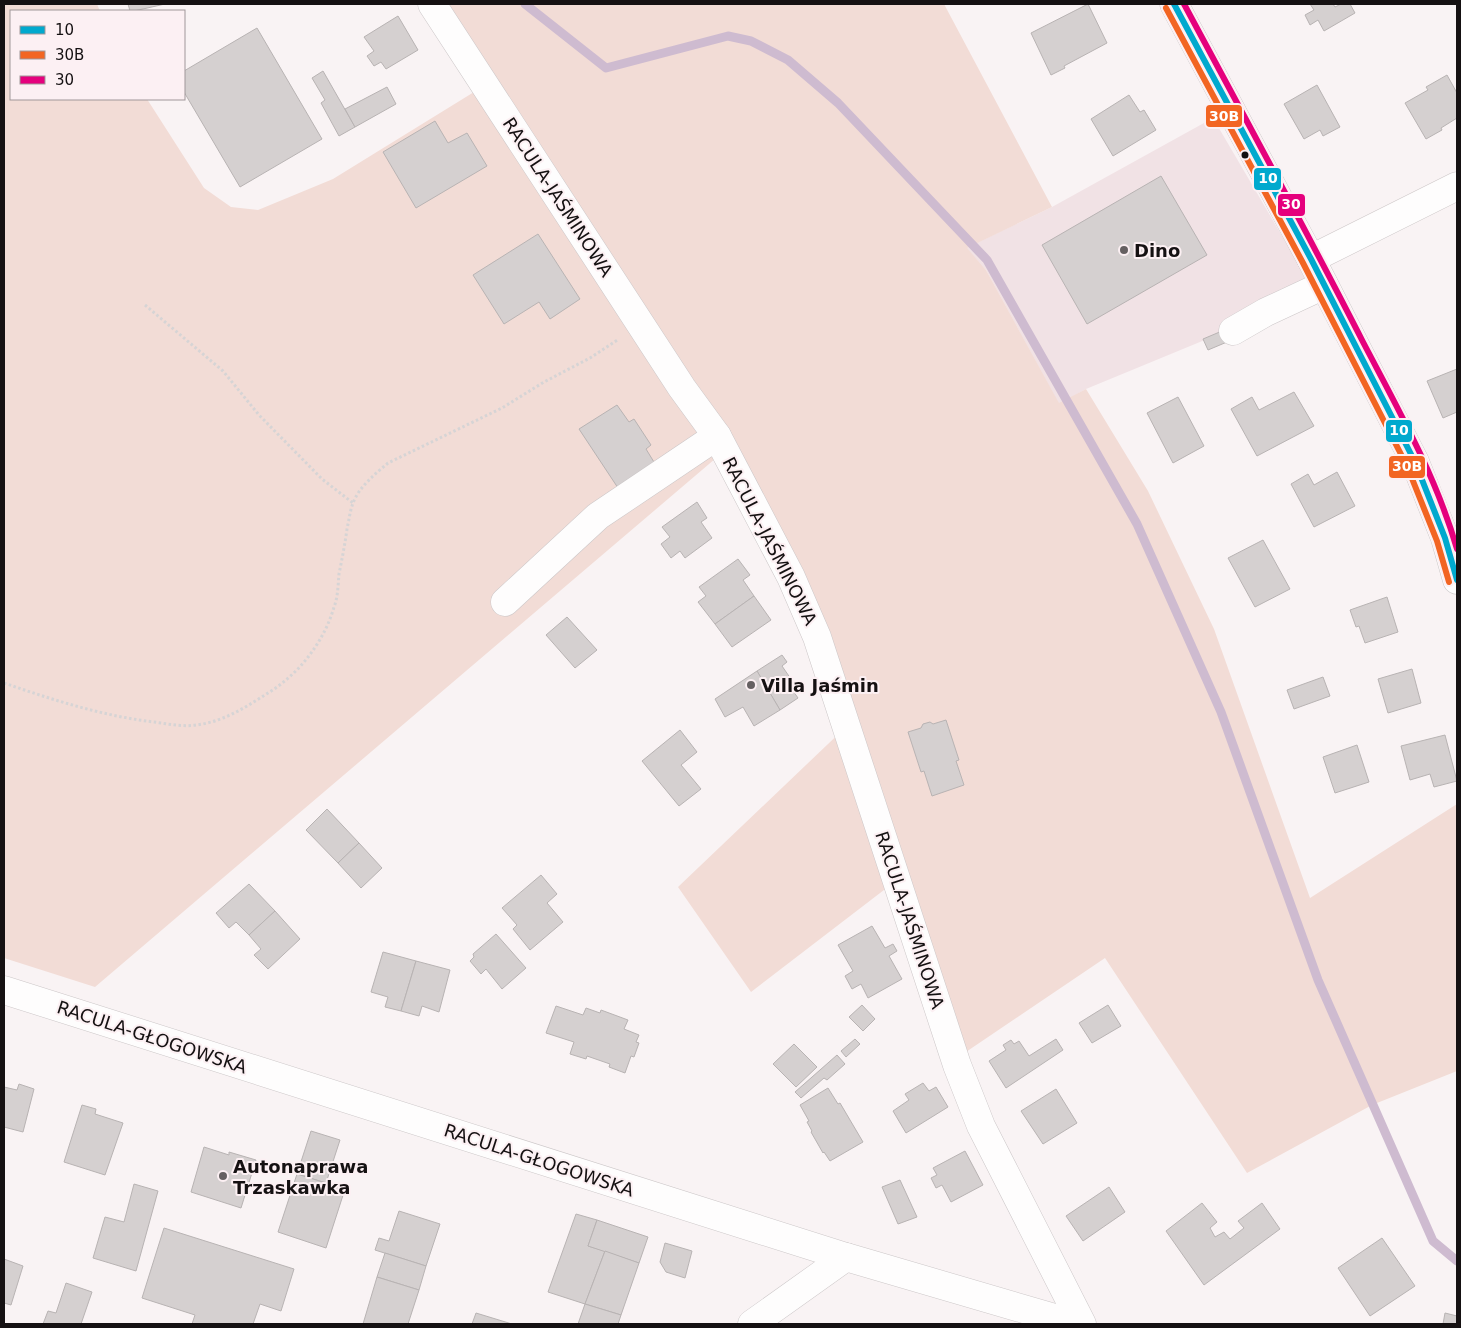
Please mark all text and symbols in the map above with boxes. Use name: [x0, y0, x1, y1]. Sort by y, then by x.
legend: [10, 10, 185, 100]
text: 10: [55, 21, 74, 39]
text: 30B: [55, 46, 84, 64]
text: 30: [55, 71, 74, 89]
line badge: 30B: [1205, 104, 1243, 128]
text: 30B: [1209, 108, 1239, 124]
street label: RACULA-JAŚMINOWA: [499, 113, 618, 281]
unlabelled marker: [1240, 150, 1250, 160]
line badge: 10: [1253, 167, 1282, 191]
text: 10: [1258, 170, 1278, 186]
line badge: 30: [1277, 193, 1306, 217]
text: 30: [1281, 196, 1301, 212]
place label: Dino: [1134, 240, 1180, 261]
marker: Dino: [1118, 244, 1130, 256]
line badge: 10: [1385, 419, 1413, 443]
text: 10: [1389, 422, 1409, 438]
street label: RACULA-JAŚMINOWA: [718, 453, 822, 629]
line badge: 30B: [1388, 455, 1426, 479]
text: 30B: [1392, 458, 1422, 474]
place label: Villa Jaśmin: [761, 675, 879, 696]
marker: Villa Jaśmin: [745, 679, 757, 691]
street label: RACULA-JAŚMINOWA: [871, 828, 949, 1012]
street label: RACULA-GŁOGOWSKA: [54, 996, 250, 1078]
street label: RACULA-GŁOGOWSKA: [441, 1119, 637, 1201]
place label: Autonaprawa Trzaskawka: [233, 1156, 368, 1198]
marker: Autonaprawa Trzaskawka: [217, 1170, 229, 1182]

